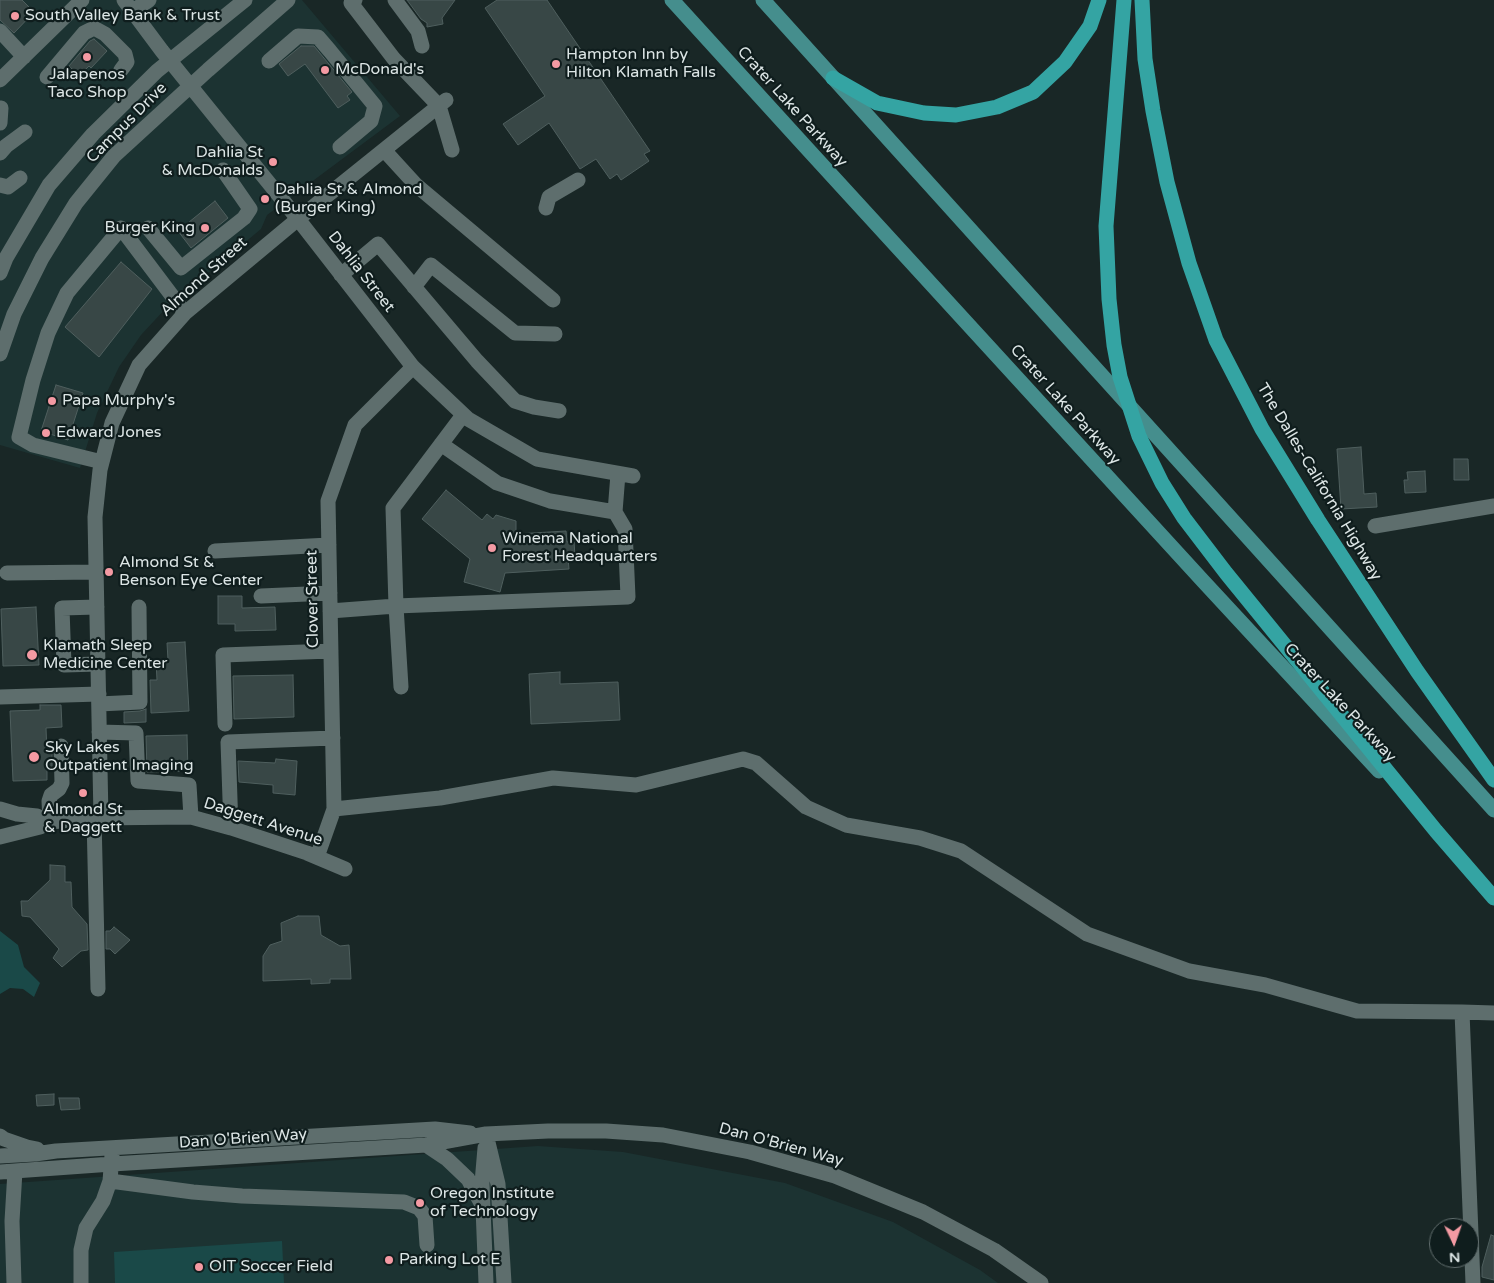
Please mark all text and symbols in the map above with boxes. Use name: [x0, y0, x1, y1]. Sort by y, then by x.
place label: South Valley Bank & Trust: [25, 6, 220, 26]
marker: South Valley Bank & Trust: [9, 10, 21, 22]
street label: Crater Lake Parkway: [733, 43, 851, 171]
place label: Hampton Inn by Hilton Klamath Falls: [566, 45, 716, 83]
marker: Jalapenos Taco Shop: [81, 51, 93, 63]
marker: Hampton Inn by Hilton Klamath Falls: [550, 58, 562, 70]
place label: McDonald's: [335, 60, 424, 80]
marker: McDonald's: [319, 64, 331, 76]
place label: Jalapenos Taco Shop: [47, 65, 127, 103]
street label: Campus Drive: [83, 79, 171, 167]
place label: Dahlia St & McDonalds: [161, 143, 263, 181]
marker: Dahlia St & McDonalds: [267, 156, 279, 168]
place label: Dahlia St & Almond (Burger King): [275, 180, 422, 218]
marker: Dahlia St & Almond (Burger King): [259, 193, 271, 205]
place label: Burger King: [104, 218, 195, 238]
marker: Burger King: [199, 222, 211, 234]
street label: Dahlia Street: [323, 228, 399, 316]
street label: Almond Street: [157, 233, 251, 321]
street label: Crater Lake Parkway: [1006, 341, 1124, 469]
street label: The Dalles-California Highway: [1252, 380, 1386, 584]
place label: Papa Murphy's: [62, 391, 175, 411]
marker: Papa Murphy's: [46, 395, 58, 407]
place label: Edward Jones: [56, 423, 161, 443]
marker: Edward Jones: [40, 427, 52, 439]
place label: Winema National Forest Headquarters: [502, 529, 657, 567]
marker: Winema National Forest Headquarters: [486, 542, 498, 554]
street label: Clover Street: [303, 550, 323, 648]
place label: Almond St & Benson Eye Center: [119, 553, 262, 591]
marker: Almond St & Benson Eye Center: [103, 566, 115, 578]
place label: Klamath Sleep Medicine Center: [43, 636, 167, 674]
street label: Crater Lake Parkway: [1280, 640, 1400, 766]
marker: Klamath Sleep Medicine Center: [25, 648, 39, 662]
place label: Sky Lakes Outpatient Imaging: [45, 738, 194, 776]
marker: Sky Lakes Outpatient Imaging: [27, 750, 41, 764]
marker: Almond St & Daggett: [77, 787, 89, 799]
street label: Daggett Avenue: [201, 794, 325, 850]
place label: Almond St & Daggett: [43, 800, 123, 838]
street label: Dan O'Brien Way: [717, 1119, 845, 1171]
street label: Dan O'Brien Way: [178, 1125, 308, 1153]
place label: Oregon Institute of Technology: [430, 1184, 554, 1222]
marker: Oregon Institute of Technology: [414, 1197, 426, 1209]
north arrow: [1429, 1218, 1479, 1268]
text: N: [1449, 1249, 1461, 1266]
place label: Parking Lot E: [399, 1250, 501, 1270]
marker: Parking Lot E: [383, 1254, 395, 1266]
place label: OIT Soccer Field: [209, 1257, 333, 1277]
marker: OIT Soccer Field: [193, 1261, 205, 1273]

